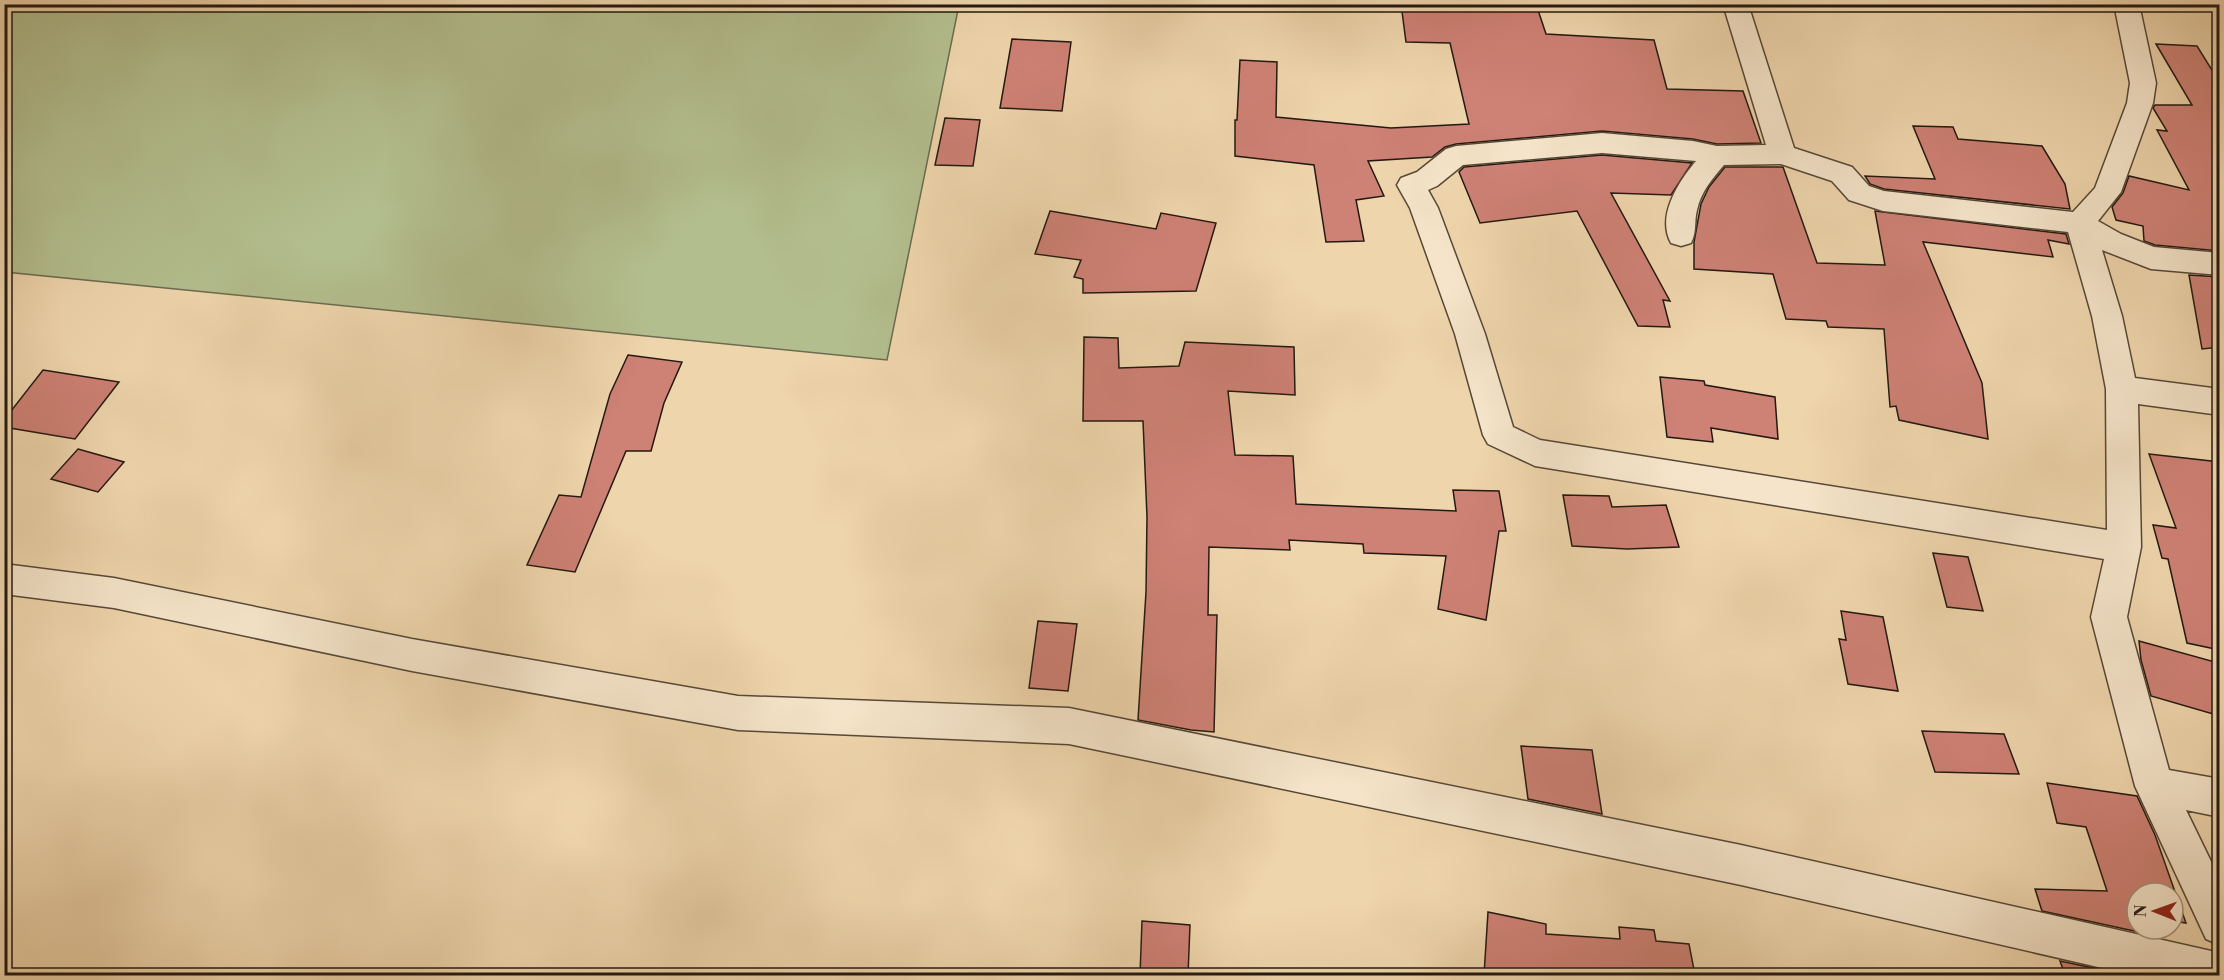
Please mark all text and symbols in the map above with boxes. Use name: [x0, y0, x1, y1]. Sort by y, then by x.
north arrow: [2125, 881, 2185, 941]
text: N: [2131, 904, 2151, 917]

